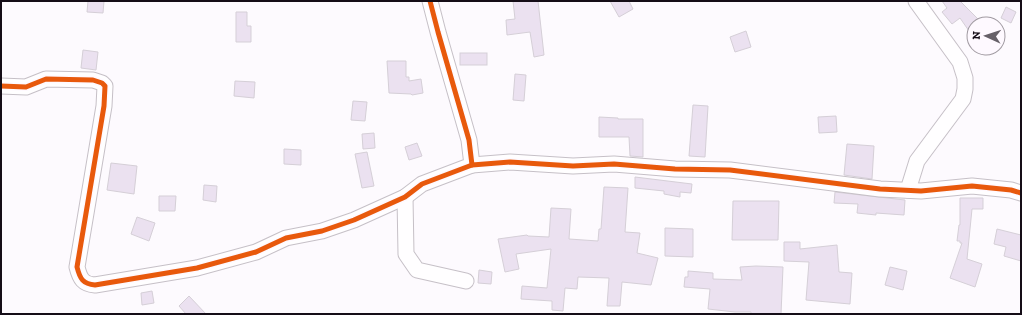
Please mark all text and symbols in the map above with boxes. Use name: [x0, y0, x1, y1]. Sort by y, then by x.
north arrow: [966, 16, 1006, 56]
text: N: [970, 30, 983, 40]

